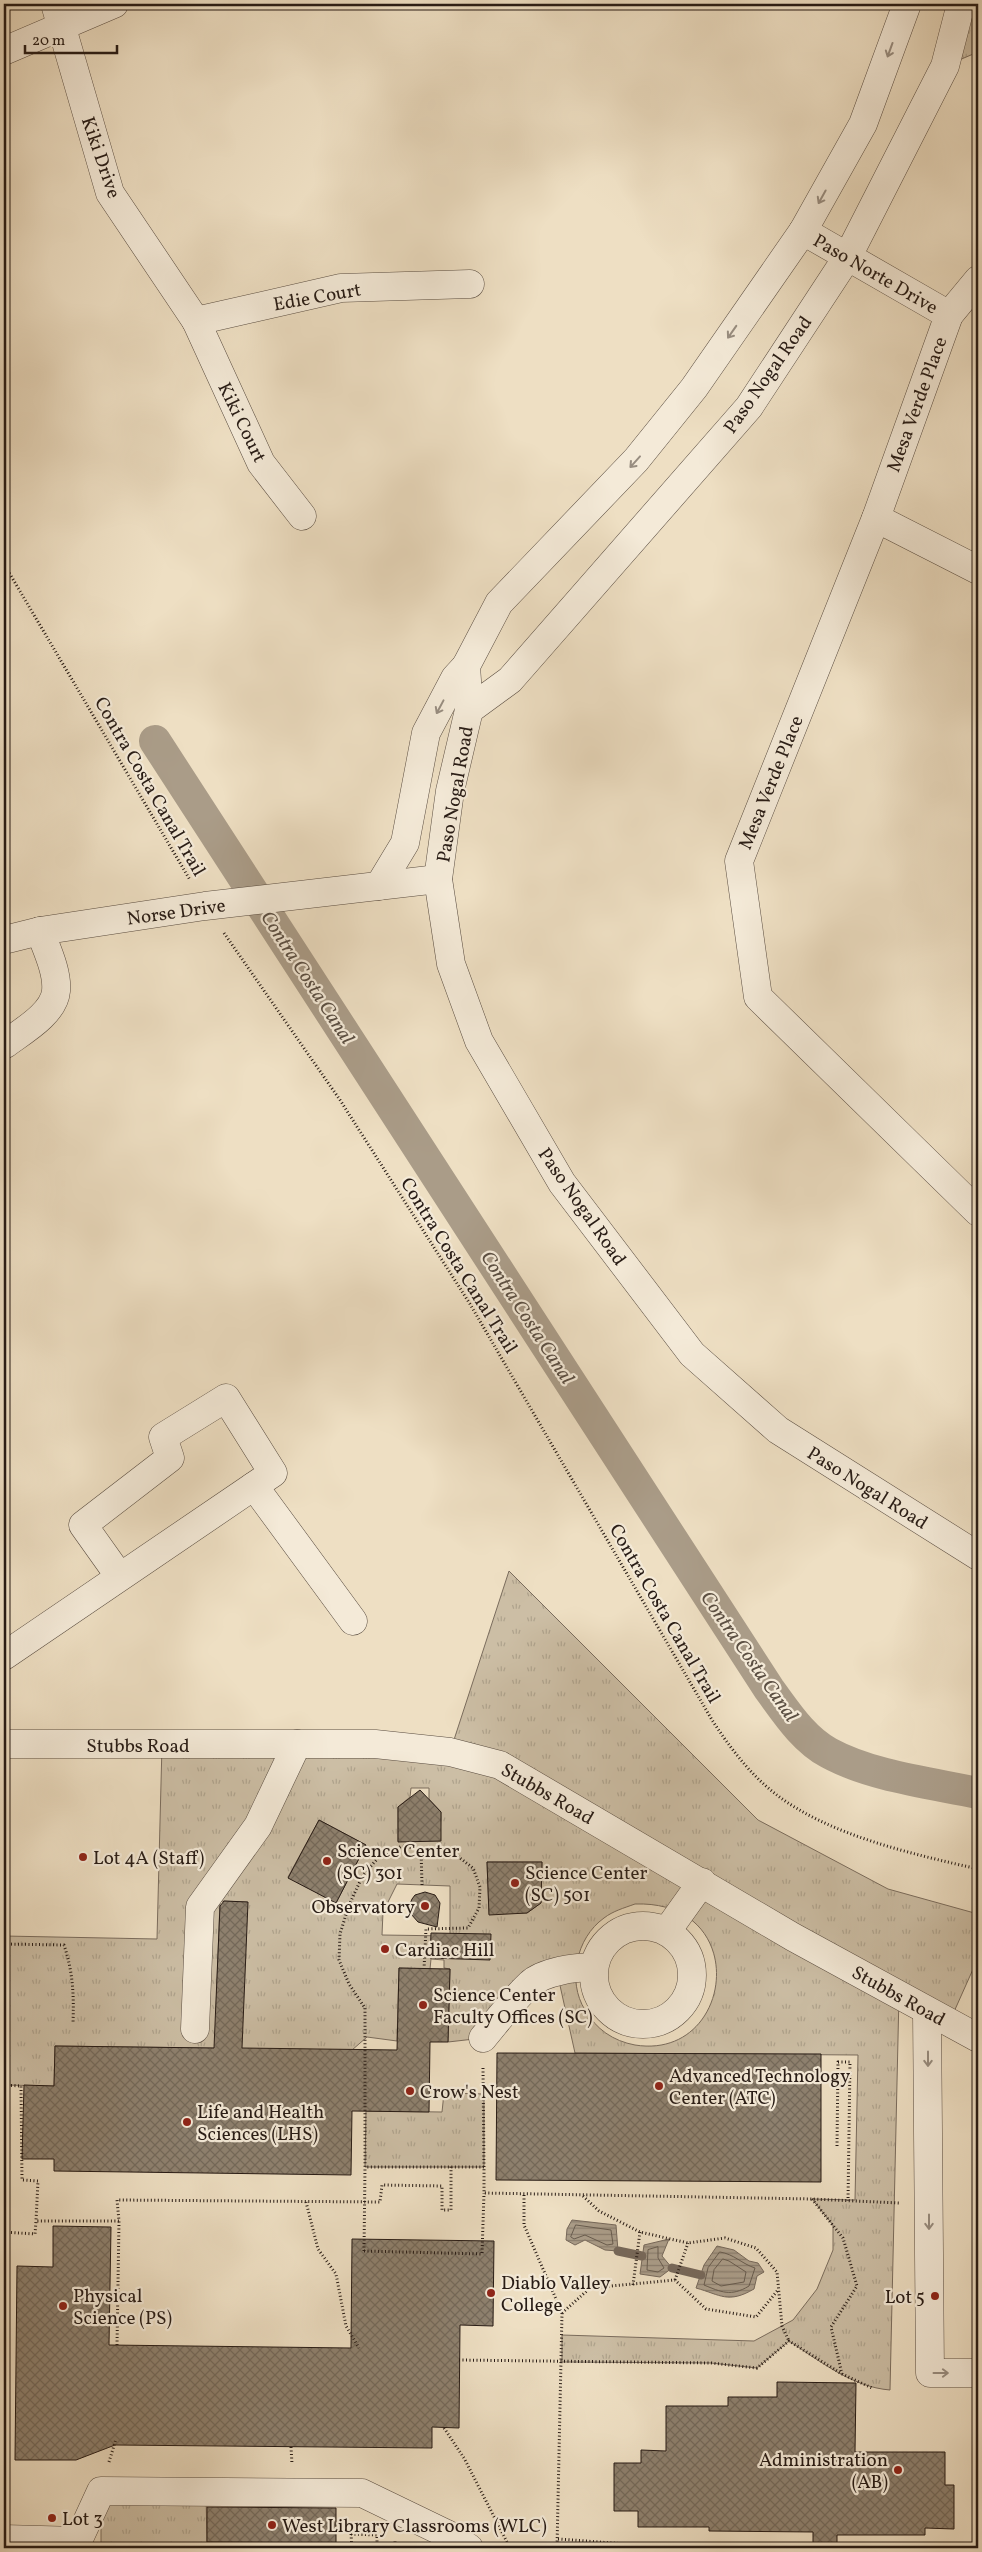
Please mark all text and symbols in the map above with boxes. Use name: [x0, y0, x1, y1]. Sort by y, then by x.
scale bar: [25, 22, 118, 54]
text: 20 m: [32, 31, 65, 52]
one-way arrow: [885, 41, 894, 57]
street label: Kiki Drive: [74, 113, 126, 202]
one-way arrow: [817, 189, 827, 204]
street label: Paso Norte Drive: [808, 228, 942, 321]
street label: Edie Court: [271, 277, 364, 318]
street label: Paso Nogal Road: [718, 311, 819, 439]
one-way arrow: [727, 325, 737, 339]
street label: Mesa Verde Place: [881, 333, 954, 476]
street label: Kiki Court: [211, 378, 272, 468]
one-way arrow: [629, 455, 640, 468]
street label: Contra Costa Canal Trail: [87, 693, 211, 882]
one-way arrow: [434, 699, 444, 713]
street label: Mesa Verde Place: [733, 712, 811, 854]
street label: Paso Nogal Road: [431, 724, 481, 865]
street label: Norse Drive: [125, 893, 227, 933]
water label: Contra Costa Canal: [253, 906, 360, 1050]
street label: Paso Nogal Road: [531, 1143, 632, 1271]
street label: Contra Costa Canal Trail: [393, 1173, 523, 1359]
water label: Contra Costa Canal: [473, 1246, 580, 1390]
street label: Paso Nogal Road: [801, 1441, 932, 1536]
street label: Contra Costa Canal Trail: [602, 1520, 726, 1709]
water label: Contra Costa Canal: [693, 1586, 804, 1728]
street label: Stubbs Road: [86, 1734, 190, 1760]
street label: Stubbs Road: [496, 1758, 598, 1832]
place label: Science Center (SC) 301: [337, 1839, 460, 1887]
place label: Lot 4A (Staff): [93, 1846, 204, 1872]
marker: Lot 4A (Staff): [77, 1851, 89, 1863]
marker: Science Center (SC) 301: [321, 1855, 333, 1867]
place label: Science Center (SC) 501: [525, 1861, 648, 1909]
marker: Science Center (SC) 501: [509, 1877, 521, 1889]
place label: Observatory: [312, 1895, 415, 1921]
marker: Observatory: [419, 1900, 431, 1912]
place label: Cardiac Hill: [395, 1938, 495, 1964]
marker: Cardiac Hill: [379, 1943, 391, 1955]
street label: Stubbs Road: [847, 1960, 950, 2033]
place label: Science Center Faculty Offices (SC): [433, 1983, 593, 2031]
marker: Science Center Faculty Offices (SC): [417, 1999, 429, 2011]
one-way arrow: [923, 2050, 933, 2067]
place label: Advanced Technology Center (ATC): [669, 2064, 850, 2112]
place label: Crow's Nest: [420, 2080, 519, 2106]
marker: Advanced Technology Center (ATC): [653, 2080, 665, 2092]
marker: Crow's Nest: [404, 2085, 416, 2097]
place label: Life and Health Sciences (LHS): [197, 2100, 324, 2148]
marker: Life and Health Sciences (LHS): [181, 2116, 193, 2128]
one-way arrow: [924, 2213, 934, 2229]
place label: Diablo Valley College: [501, 2271, 611, 2319]
place label: Physical Science (PS): [73, 2284, 172, 2332]
place label: Lot 5: [885, 2285, 925, 2311]
marker: Diablo Valley College: [485, 2287, 497, 2299]
marker: Lot 5: [929, 2290, 941, 2302]
marker: Physical Science (PS): [57, 2300, 69, 2312]
one-way arrow: [932, 2368, 949, 2378]
place label: Administration (AB): [759, 2448, 888, 2496]
marker: Administration (AB): [892, 2464, 904, 2476]
place label: Lot 3: [62, 2507, 103, 2533]
marker: Lot 3: [46, 2512, 58, 2524]
place label: West Library Classrooms (WLC): [282, 2514, 547, 2540]
marker: West Library Classrooms (WLC): [266, 2519, 278, 2531]

